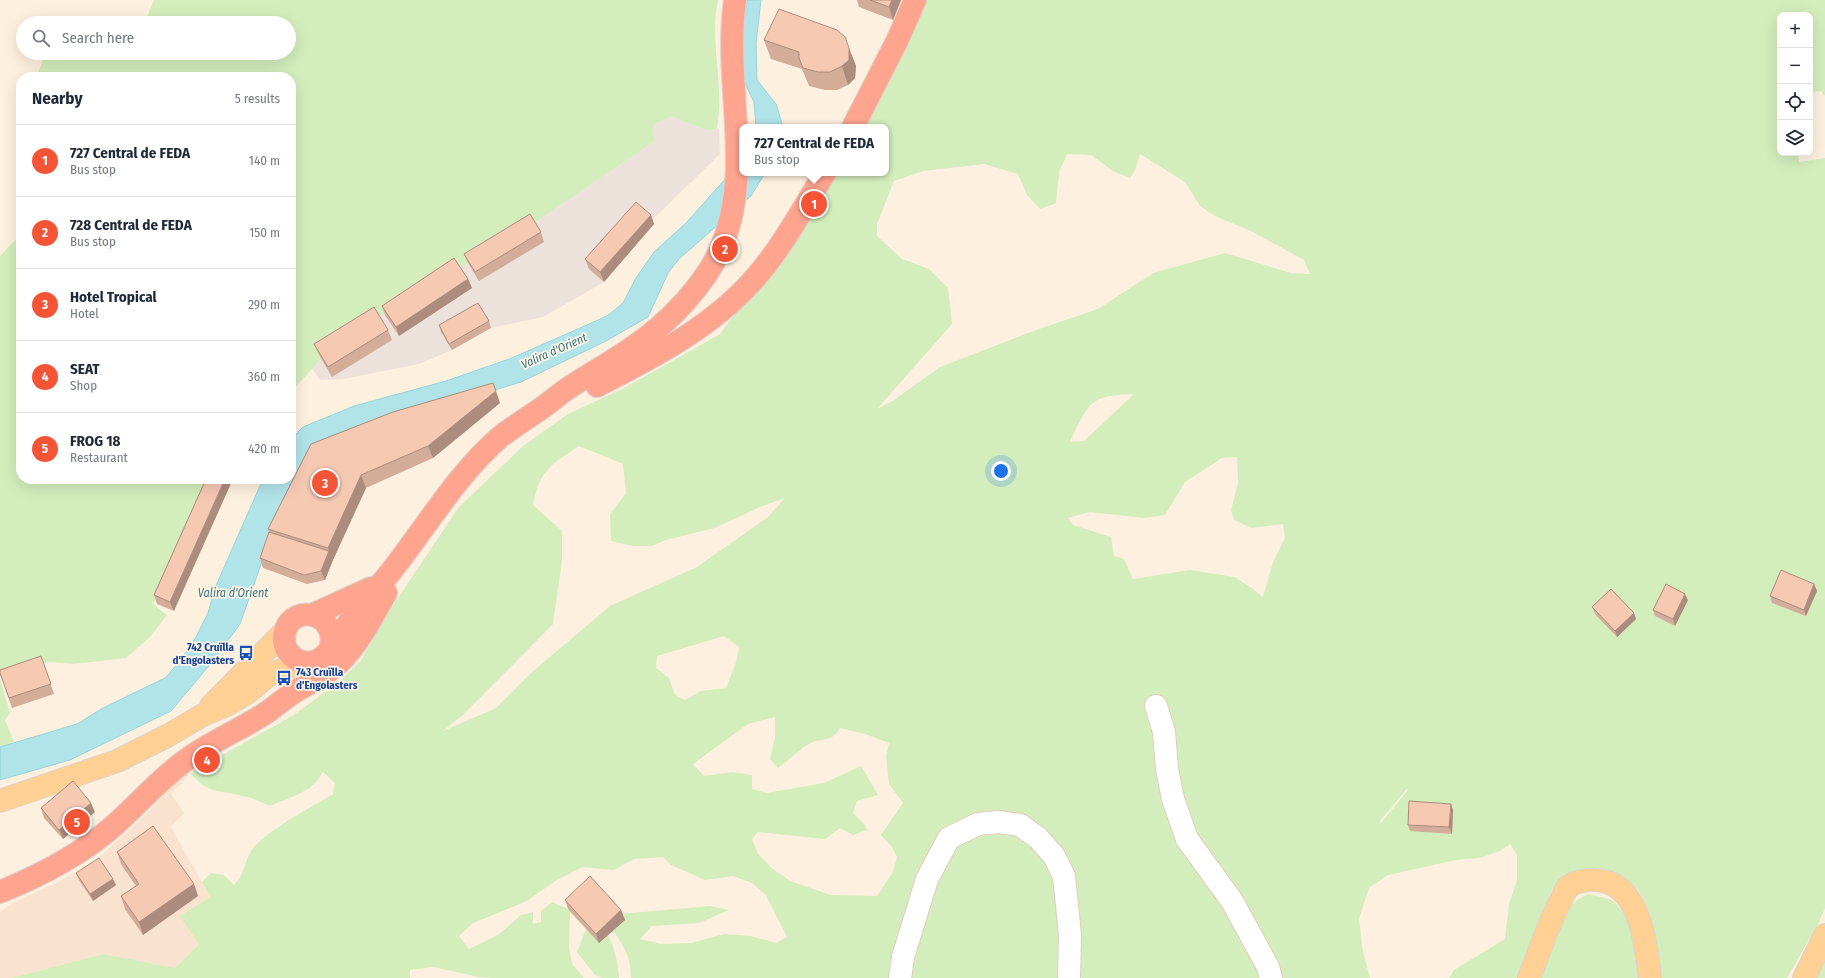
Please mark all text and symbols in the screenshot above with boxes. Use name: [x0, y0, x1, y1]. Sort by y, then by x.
map controls: [1777, 12, 1813, 156]
button: +: [1777, 12, 1813, 48]
search box: [16, 16, 296, 60]
icon: search: [30, 27, 52, 49]
text: Search here: [62, 29, 134, 47]
button: −: [1777, 48, 1813, 84]
button: locate: [1777, 84, 1813, 120]
text: Nearby: [32, 88, 83, 109]
text: 5 results: [235, 91, 280, 106]
button: layers: [1777, 120, 1813, 156]
popup: [739, 124, 889, 176]
text: 727 Central de FEDA: [754, 134, 874, 152]
text: 727 Central de FEDA: [70, 144, 190, 162]
text: Bus stop: [754, 152, 800, 167]
text: 1: [42, 153, 48, 168]
text: 140 m: [249, 153, 280, 168]
text: Bus stop: [70, 162, 116, 177]
pin: 1: [801, 189, 827, 219]
text: 728 Central de FEDA: [70, 216, 192, 234]
text: 2: [42, 225, 48, 240]
text: 150 m: [249, 225, 280, 240]
text: Bus stop: [70, 234, 116, 249]
pin: 2: [712, 234, 738, 264]
text: Hotel Tropical: [70, 288, 157, 306]
text: 3: [42, 297, 48, 312]
text: 290 m: [248, 297, 280, 312]
text: Hotel: [70, 306, 99, 321]
water label: Valira d'Orient: [519, 330, 589, 372]
text: SEAT: [70, 360, 100, 378]
text: 4: [42, 369, 48, 384]
text: 360 m: [248, 369, 280, 384]
text: Shop: [70, 378, 97, 393]
text: FROG 18: [70, 432, 121, 450]
text: 5: [42, 441, 48, 456]
text: 420 m: [248, 441, 280, 456]
text: Restaurant: [70, 450, 128, 465]
your location: [991, 461, 1011, 481]
pin: 3: [312, 468, 338, 498]
water label: Valira d'Orient: [198, 586, 268, 600]
place label: 742 Cruïlla d'Engolasters: [172, 641, 235, 667]
bus stop icon: 742 Cruïlla d'Engolasters: [237, 644, 255, 662]
place label: 743 Cruïlla d'Engolasters: [296, 666, 358, 692]
bus stop icon: 743 Cruïlla d'Engolasters: [275, 669, 293, 687]
pin: 4: [194, 745, 220, 775]
pin: 5: [64, 807, 90, 837]

